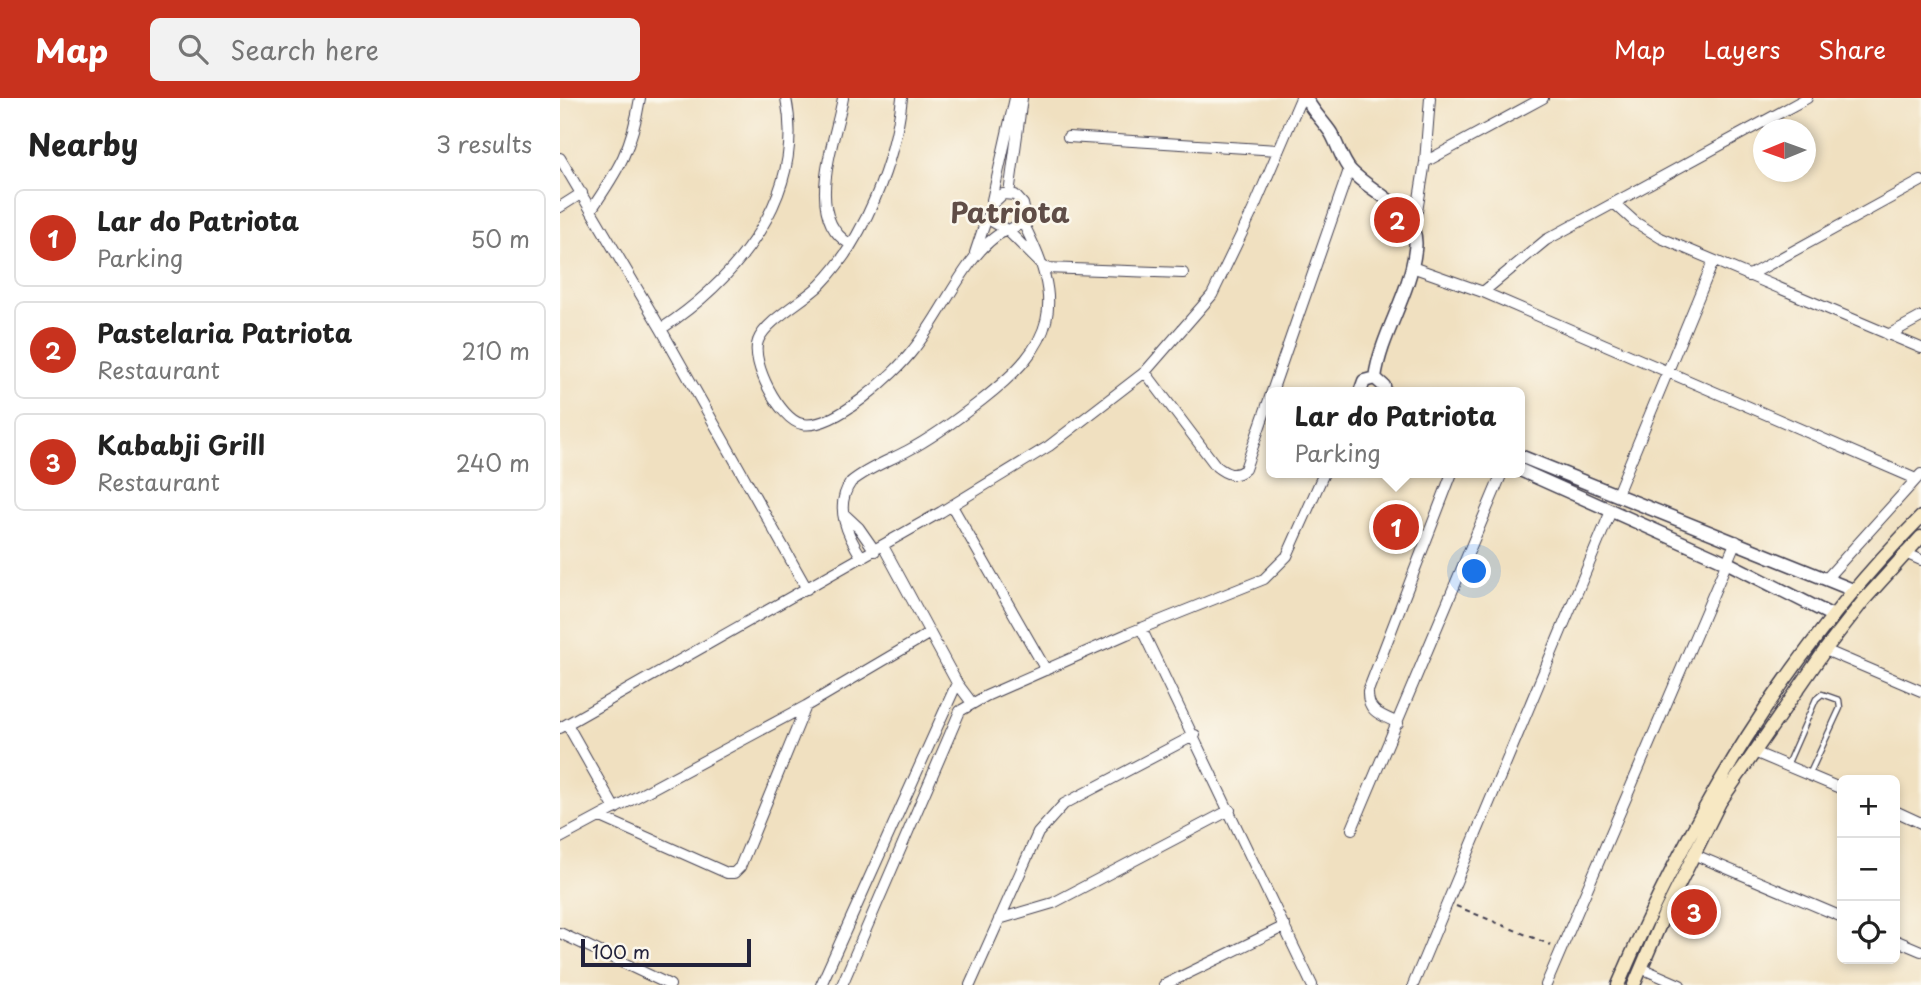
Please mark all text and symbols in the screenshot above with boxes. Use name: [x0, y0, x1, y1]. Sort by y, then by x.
search box: [150, 18, 640, 81]
text: Map: [35, 24, 108, 74]
icon: search: [174, 30, 212, 68]
text: Search here: [230, 30, 379, 69]
text: Map: [1614, 31, 1665, 67]
text: Layers: [1703, 31, 1780, 67]
text: Share: [1818, 31, 1886, 67]
north arrow: [1753, 119, 1816, 182]
text: Nearby: [28, 121, 138, 166]
text: 3 results: [436, 126, 532, 161]
district label: Patriota: [950, 190, 1070, 233]
pin: 2: [1374, 194, 1420, 246]
text: Lar do Patriota: [97, 201, 299, 240]
text: 1: [48, 221, 59, 256]
text: 50 m: [470, 221, 530, 256]
text: Parking: [97, 240, 183, 275]
text: Pastelaria Patriota: [97, 313, 352, 352]
text: 2: [45, 333, 61, 368]
text: 210 m: [462, 333, 530, 368]
text: Restaurant: [97, 352, 220, 387]
popup: [1266, 387, 1525, 478]
text: Lar do Patriota: [1295, 396, 1496, 435]
text: Kababji Grill: [97, 425, 265, 464]
text: Parking: [1295, 435, 1381, 470]
text: 3: [45, 445, 61, 480]
text: 240 m: [456, 445, 530, 480]
text: Restaurant: [97, 464, 220, 499]
pin: 1: [1373, 501, 1419, 553]
your location: [1457, 554, 1491, 588]
map controls: [1837, 775, 1900, 964]
button: +: [1837, 775, 1900, 838]
button: −: [1837, 838, 1900, 901]
pin: 3: [1671, 886, 1717, 938]
button: locate: [1837, 901, 1900, 964]
scale bar: [581, 936, 751, 968]
text: 100 m: [592, 937, 650, 965]

